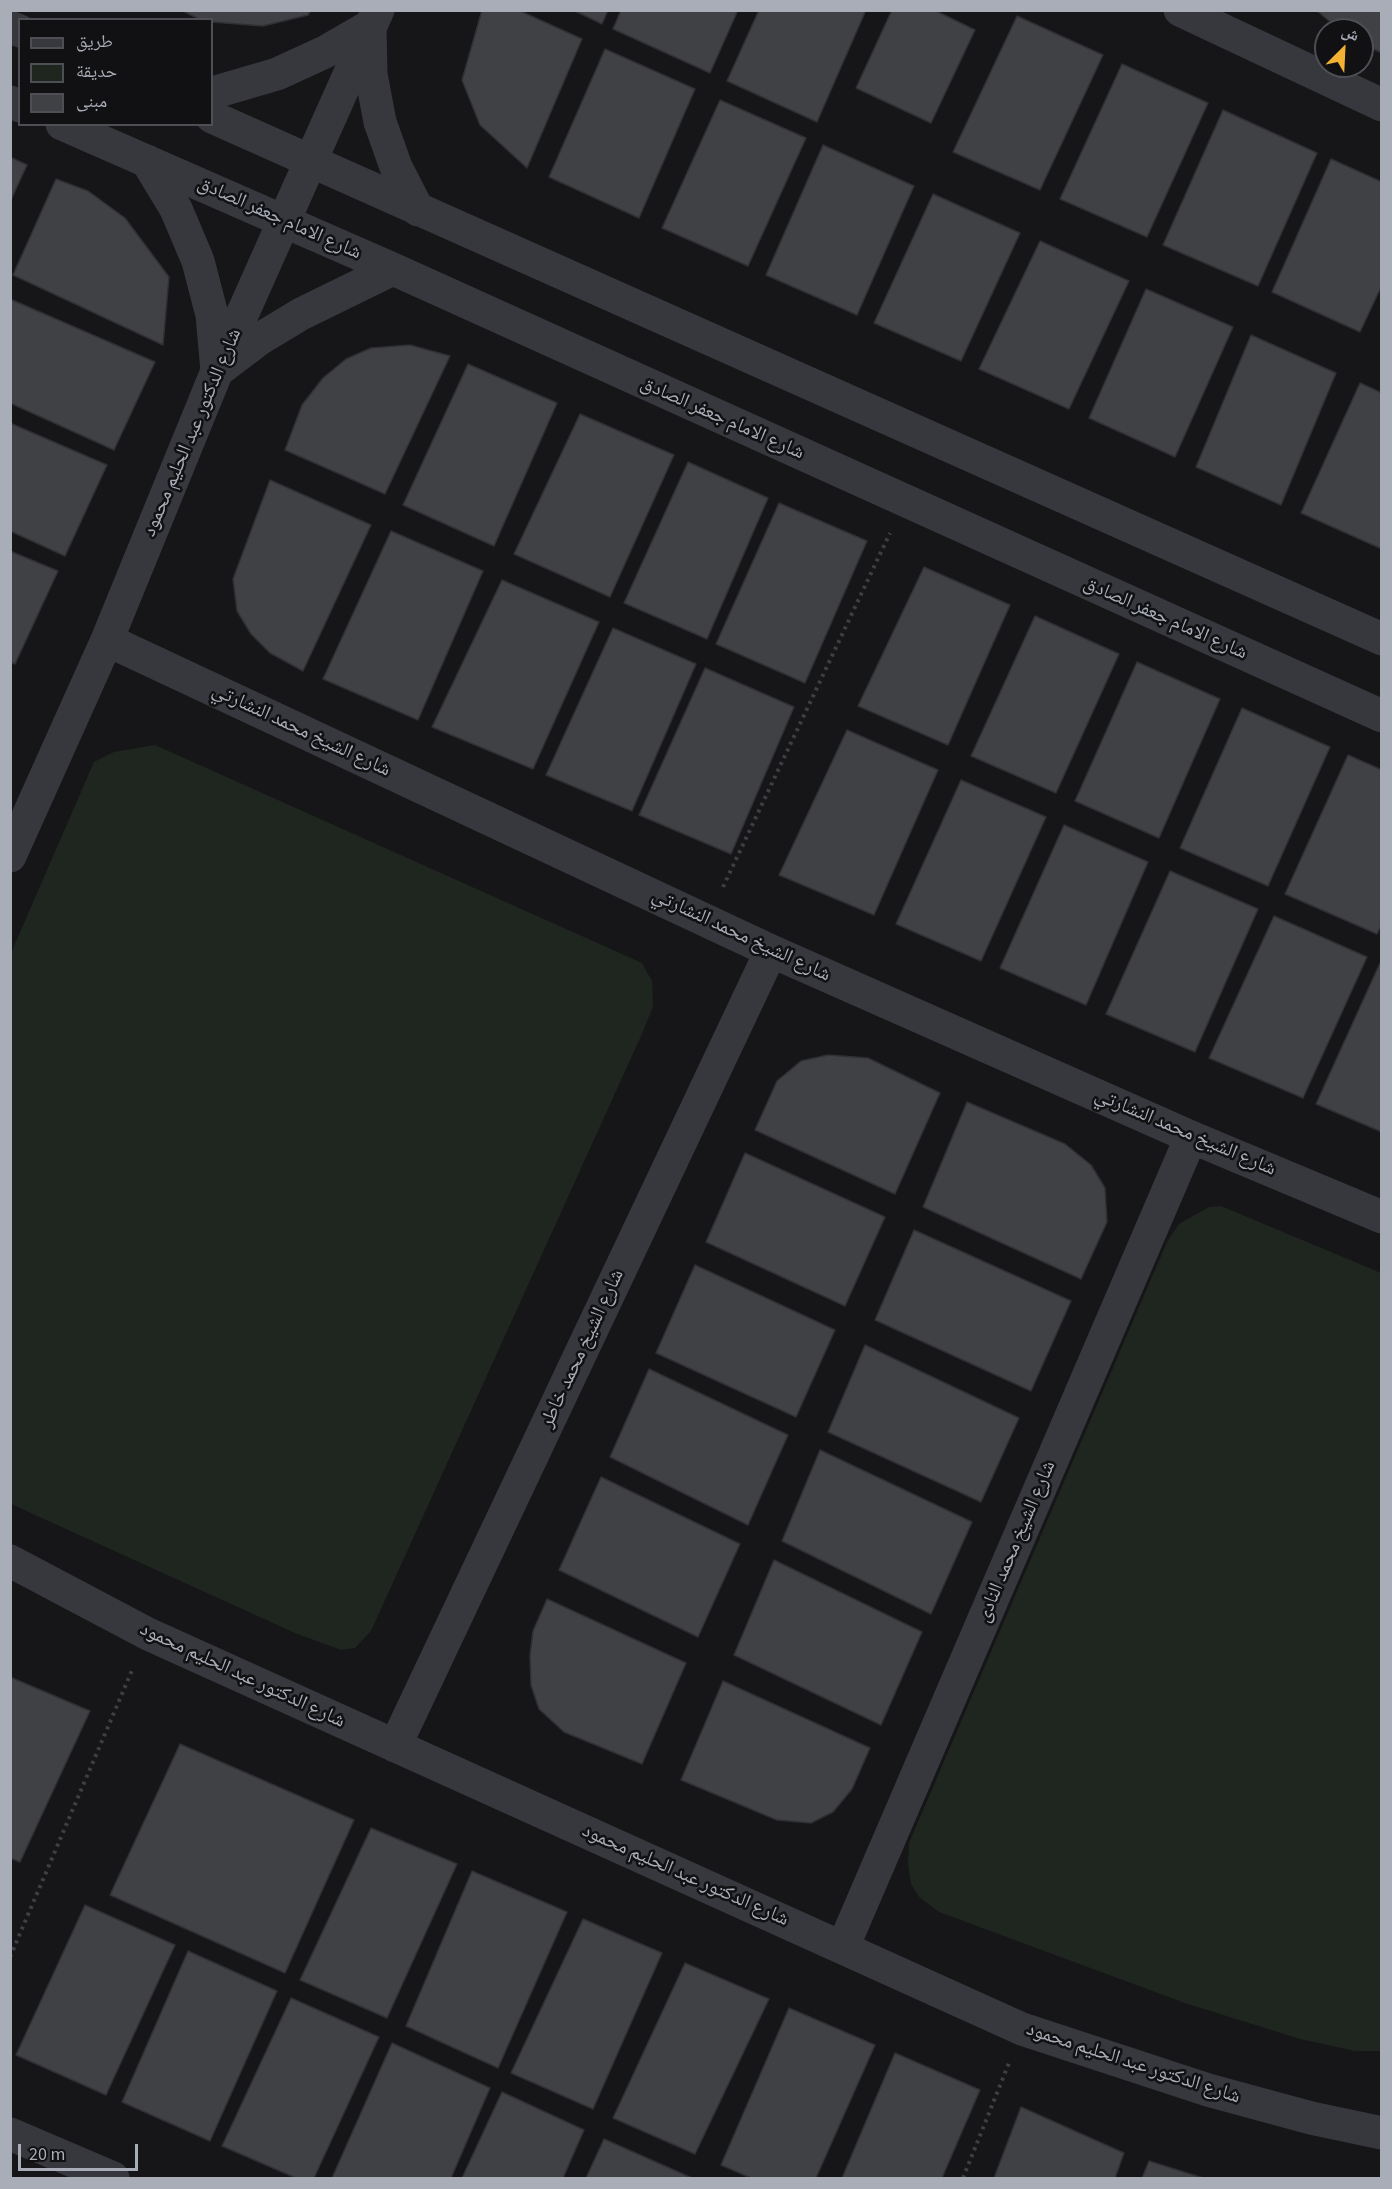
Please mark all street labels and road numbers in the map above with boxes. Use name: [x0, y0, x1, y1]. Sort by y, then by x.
street label: شارع الامام جعفر الصادق: [193, 172, 365, 266]
street label: شارع الدكتور عبد الحليم محمود: [138, 325, 248, 541]
street label: شارع الامام جعفر الصادق: [636, 372, 808, 466]
street label: شارع الامام جعفر الصادق: [1079, 572, 1251, 666]
street label: شارع الشيخ محمد النشارتي: [208, 679, 394, 783]
street label: شارع الشيخ محمد النشارتي: [648, 884, 834, 988]
street label: شارع الشيخ محمد النشارتي: [1091, 1084, 1279, 1182]
street label: شارع الشيخ محمد خاطر: [536, 1266, 630, 1432]
street label: شارع الشيخ محمد النادى: [972, 1457, 1062, 1627]
street label: شارع الدكتور عبد الحليم محمود: [136, 1618, 348, 1734]
street label: شارع الدكتور عبد الحليم محمود: [578, 1820, 792, 1932]
street label: شارع الدكتور عبد الحليم محمود: [1023, 2018, 1243, 2110]

